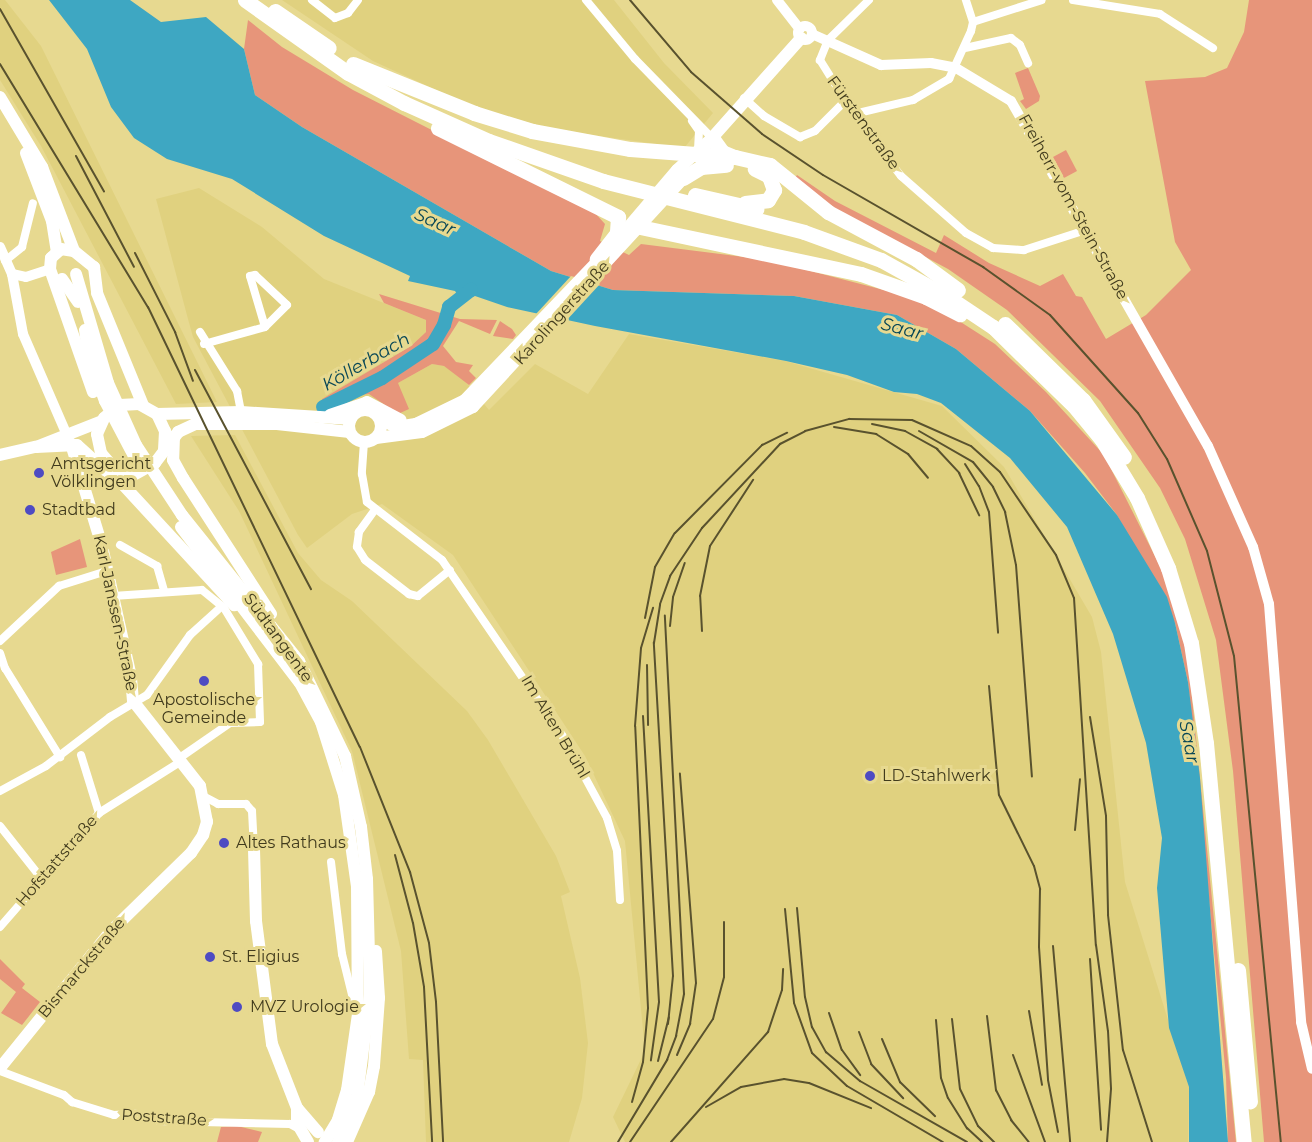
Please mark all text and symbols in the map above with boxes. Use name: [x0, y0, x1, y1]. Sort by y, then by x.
street label: Fürstenstraße: [823, 72, 903, 174]
street label: Freiherr-vom-Stein-Straße: [1014, 111, 1132, 303]
water label: Saar: [411, 203, 459, 241]
street label: Karolingerstraße: [510, 257, 614, 369]
water label: Saar: [879, 313, 925, 345]
water label: Köllerbach: [318, 328, 414, 396]
place label: Amtsgericht Völklingen: [51, 454, 151, 492]
marker: Amtsgericht Völklingen: [32, 466, 46, 480]
place label: Stadtbad: [42, 500, 116, 520]
marker: Stadtbad: [23, 503, 37, 517]
street label: Karl-Janssen-Straße: [89, 533, 141, 693]
street label: Südtangente: [239, 590, 317, 686]
street label: Im Alten Brühl: [517, 672, 593, 782]
marker: Apostolische Gemeinde: [197, 674, 211, 688]
place label: Apostolische Gemeinde: [153, 690, 255, 728]
water label: Saar: [1174, 719, 1204, 765]
place label: LD-Stahlwerk: [882, 766, 991, 786]
marker: LD-Stahlwerk: [863, 769, 877, 783]
street label: Hofstattstraße: [12, 811, 102, 911]
place label: Altes Rathaus: [236, 833, 346, 853]
marker: Altes Rathaus: [217, 836, 231, 850]
street label: Bismarckstraße: [35, 914, 129, 1022]
place label: St. Eligius: [222, 947, 299, 967]
marker: St. Eligius: [203, 950, 217, 964]
place label: MVZ Urologie: [250, 997, 359, 1017]
marker: MVZ Urologie: [228, 998, 246, 1016]
street label: Poststraße: [121, 1105, 207, 1131]

